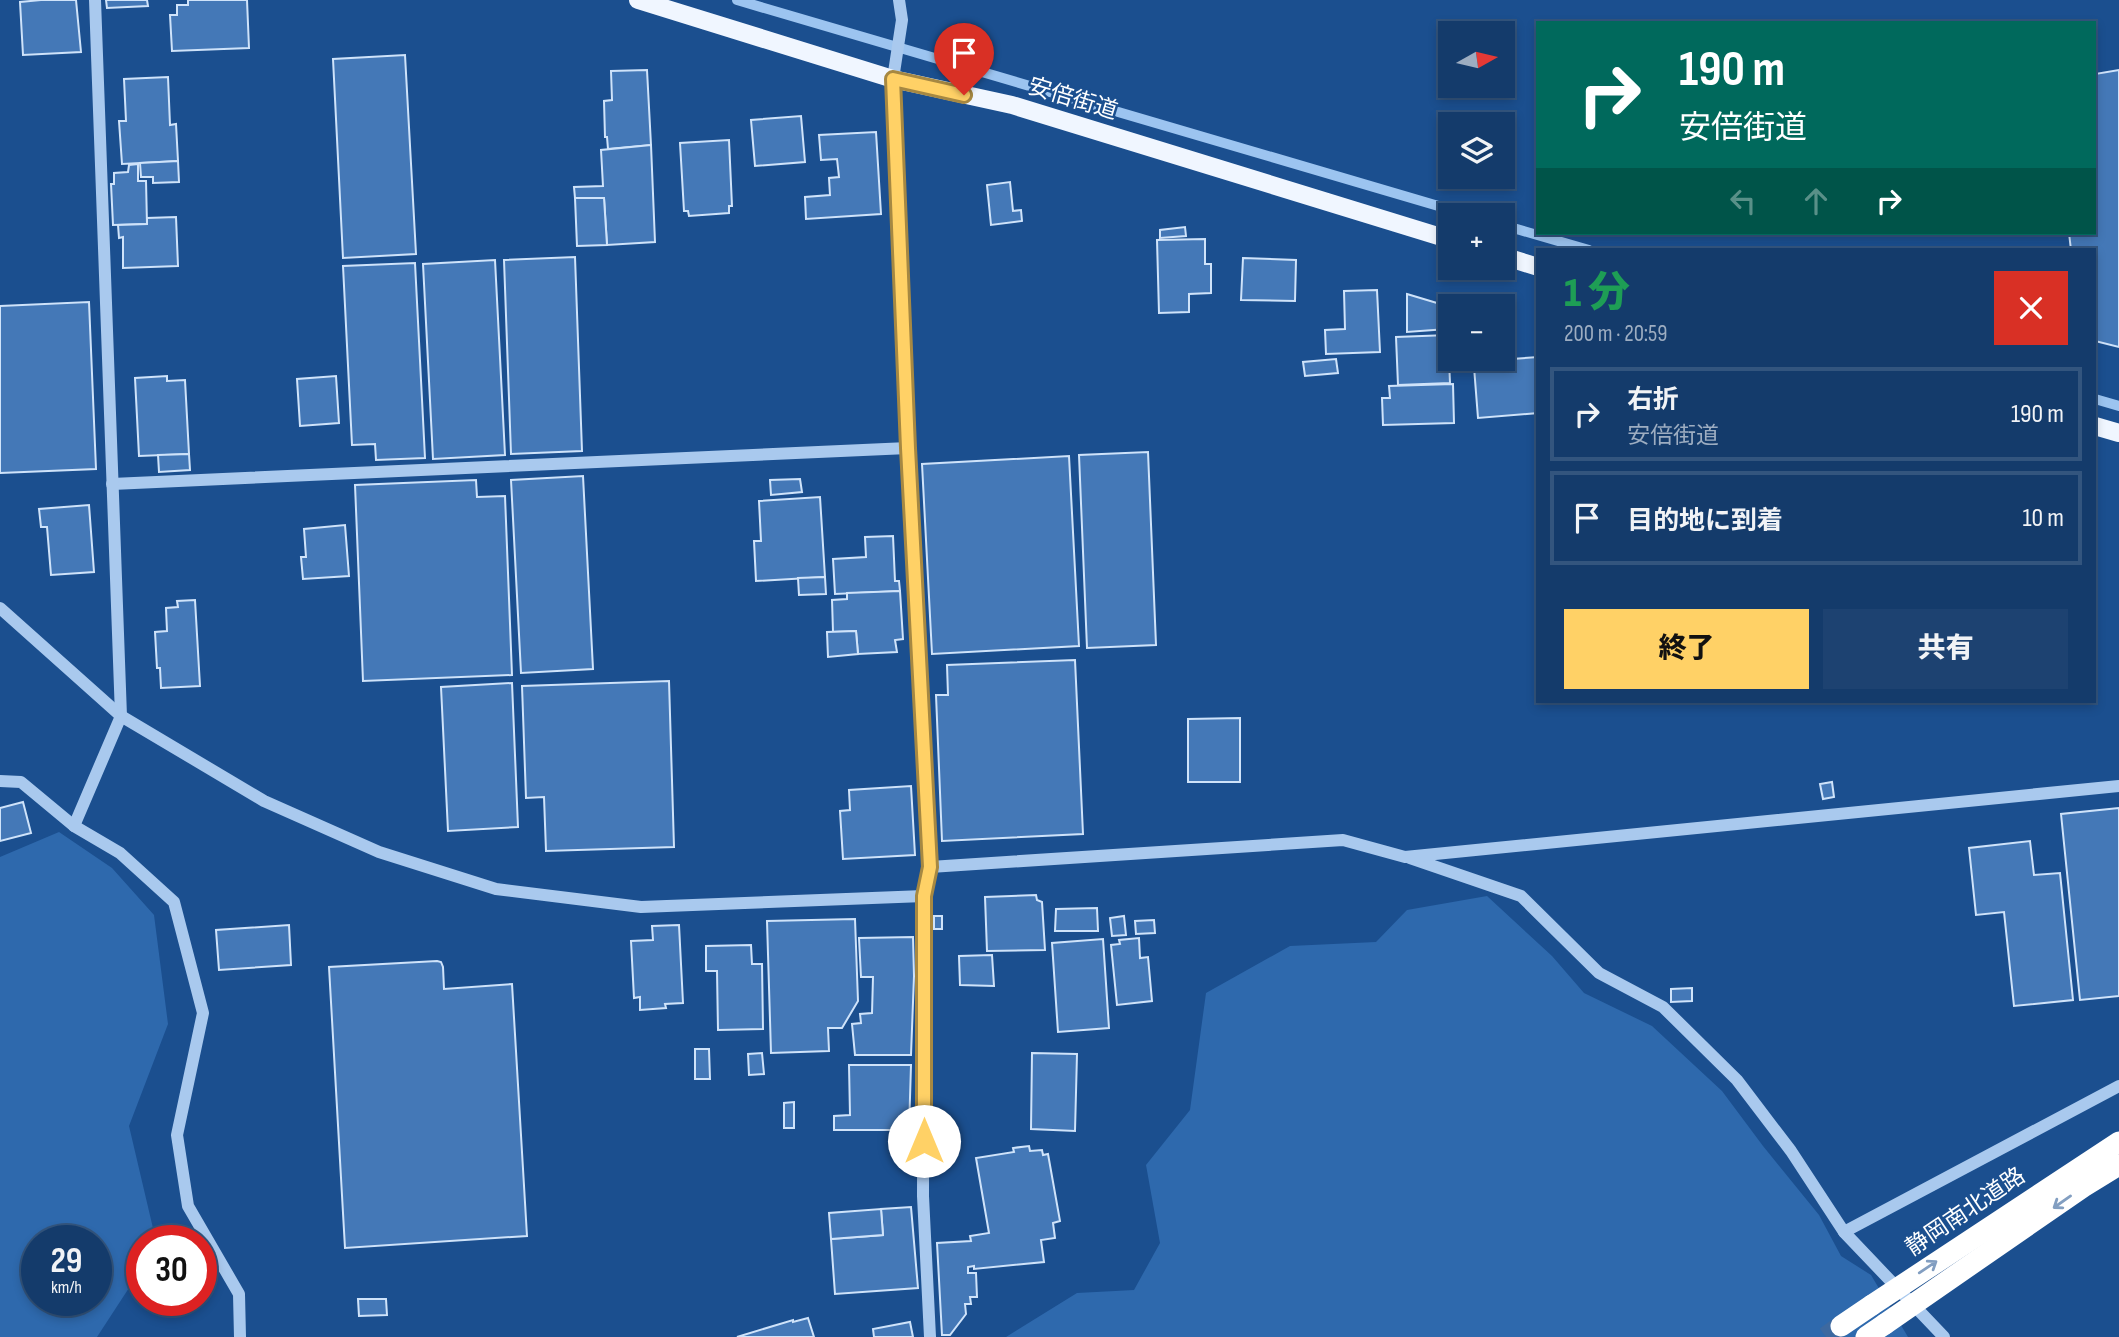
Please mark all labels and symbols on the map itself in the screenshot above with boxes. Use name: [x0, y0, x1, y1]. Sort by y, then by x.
north arrow: [1438, 21, 1516, 98]
pin: [934, 23, 994, 95]
street label: 安倍街道: [1025, 72, 1121, 126]
position arrow: [887, 1104, 961, 1178]
street label: 静岡南北道路: [1901, 1162, 2031, 1262]
one-way arrow: [2053, 1195, 2072, 1209]
speed limit sign: 30: [126, 1225, 217, 1316]
one-way arrow: [1918, 1260, 1938, 1274]

